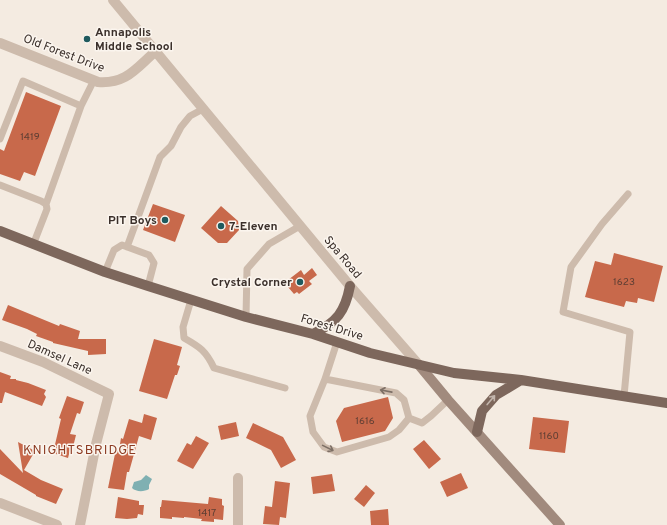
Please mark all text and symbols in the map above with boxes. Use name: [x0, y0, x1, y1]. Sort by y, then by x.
place label: Annapolis Middle School: [95, 25, 173, 55]
street label: Old Forest Drive: [21, 31, 107, 77]
marker: Annapolis Middle School: [82, 34, 92, 44]
house number: 1419: [20, 131, 40, 144]
place label: PIT Boys: [108, 213, 157, 229]
marker: PIT Boys: [160, 215, 170, 225]
place label: 7-Eleven: [229, 219, 278, 235]
marker: 7-Eleven: [216, 221, 226, 231]
street label: Spa Road: [320, 233, 365, 282]
place label: Crystal Corner: [211, 275, 292, 291]
house number: 1623: [613, 276, 635, 289]
marker: Crystal Corner: [295, 277, 305, 287]
street label: Forest Drive: [299, 311, 365, 345]
street label: Damsel Lane: [25, 337, 94, 379]
one-way arrow: [380, 387, 393, 395]
one-way arrow: [487, 395, 496, 406]
house number: 1616: [355, 415, 375, 428]
house number: 1160: [539, 430, 559, 443]
district label: KNIGHTSBRIDGE: [23, 443, 137, 459]
one-way arrow: [322, 445, 334, 452]
house number: 1417: [198, 507, 216, 520]

